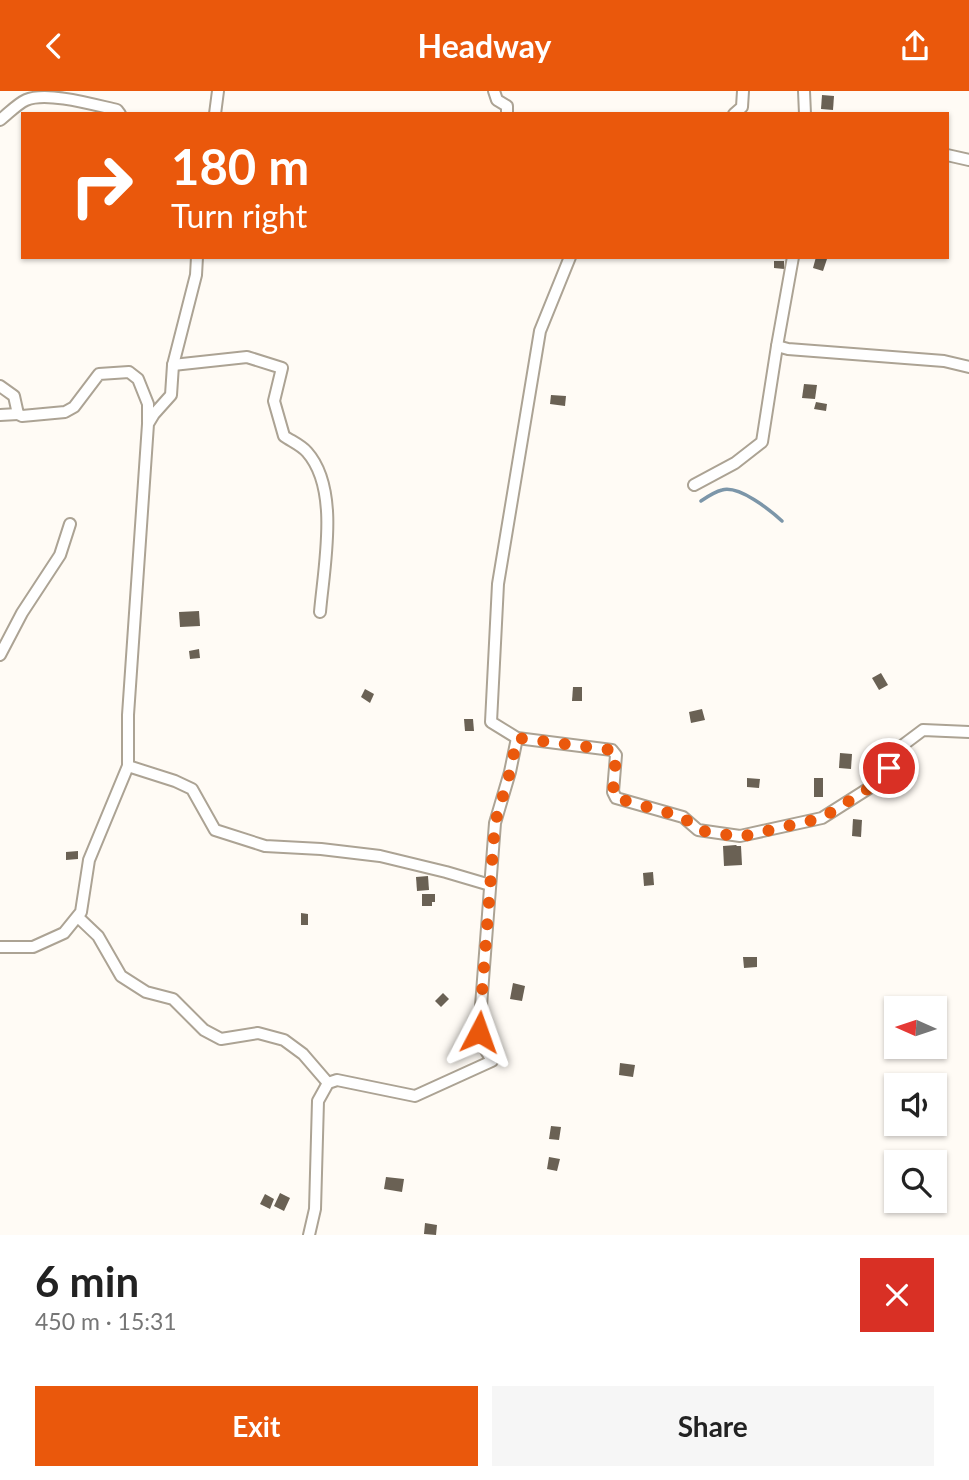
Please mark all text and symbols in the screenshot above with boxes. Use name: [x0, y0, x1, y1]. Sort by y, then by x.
text: Headway: [418, 26, 551, 65]
icon: back: [35, 27, 73, 65]
icon: share: [896, 27, 934, 65]
text: 180 m: [171, 137, 309, 195]
icon: right: [56, 140, 147, 231]
text: Turn right: [171, 196, 307, 235]
pin: [859, 738, 919, 798]
icon: arrive: [870, 749, 908, 787]
position arrow: [442, 995, 516, 1069]
north arrow: [884, 996, 947, 1059]
map controls: [884, 996, 947, 1213]
button: sound: [884, 1073, 947, 1136]
button: search: [884, 1150, 947, 1213]
text: 6 min: [35, 1256, 139, 1306]
button: close: [860, 1258, 934, 1332]
text: 450 m · 15:31: [35, 1307, 177, 1335]
button: Exit: [35, 1386, 478, 1466]
button: Share: [492, 1386, 934, 1466]

